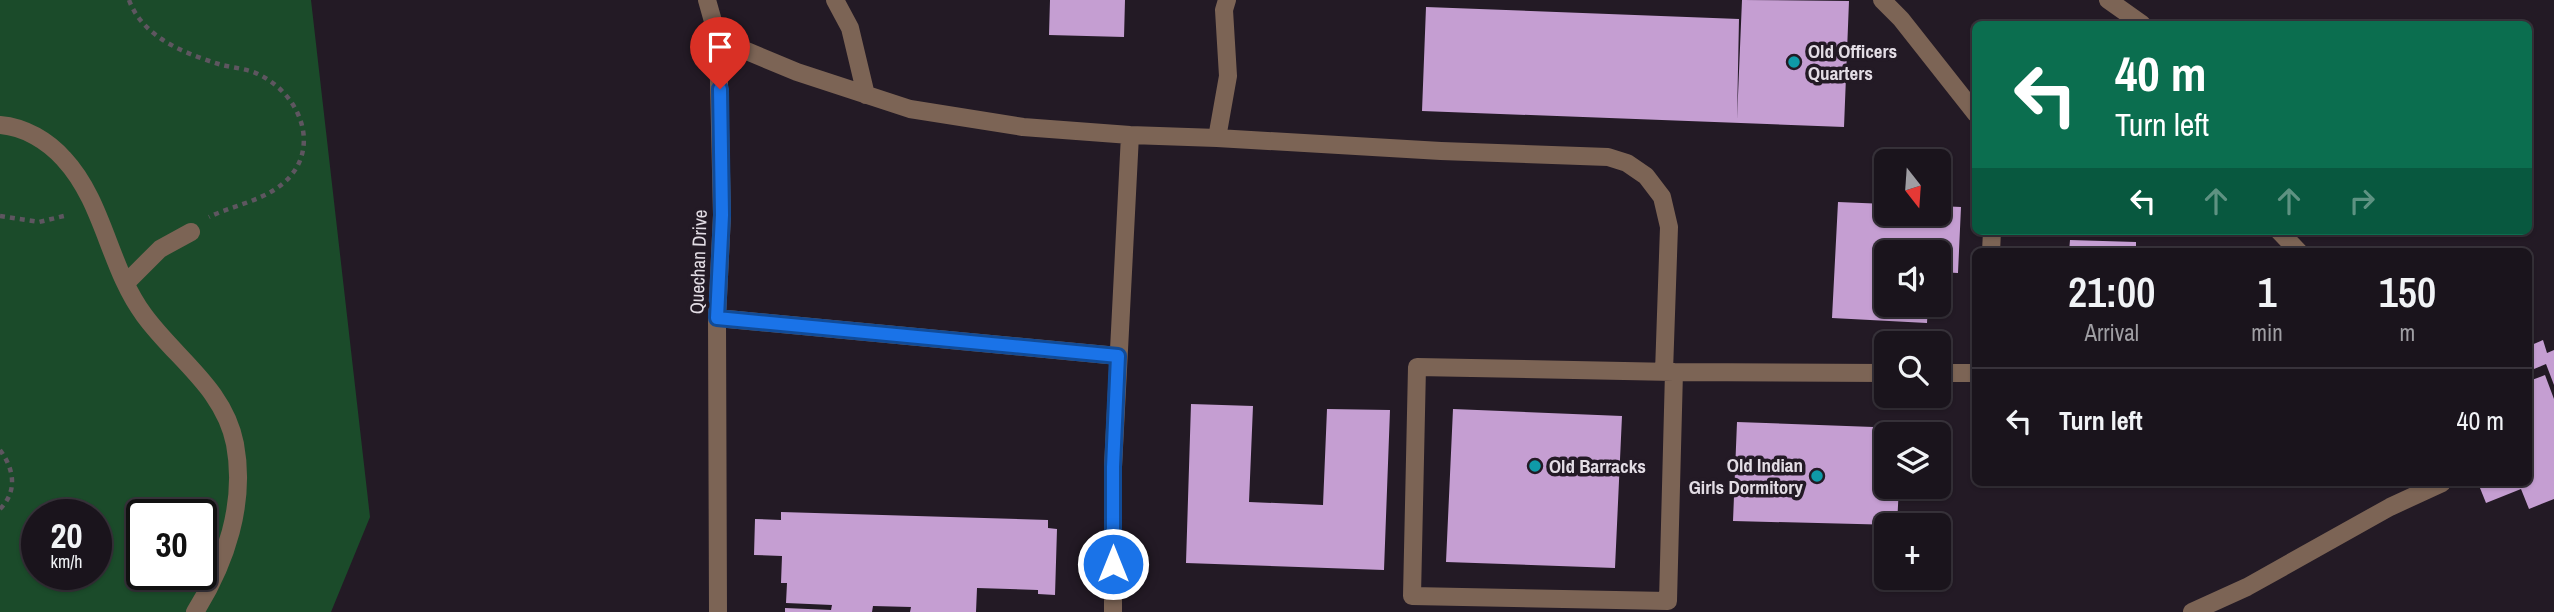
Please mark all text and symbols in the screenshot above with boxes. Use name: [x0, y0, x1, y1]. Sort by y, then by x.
pin: [690, 17, 750, 89]
icon: arrive: [701, 28, 739, 66]
place label: Old Officers Quarters: [1808, 38, 1897, 86]
text: 40 m: [2115, 40, 2207, 106]
icon: left: [2000, 49, 2091, 140]
marker: Old Officers Quarters: [1786, 54, 1802, 70]
text: Turn left: [2115, 103, 2209, 146]
north arrow: [1874, 149, 1951, 226]
map controls: [1874, 149, 1951, 590]
icon: left: [2124, 182, 2162, 220]
icon: ahead: [2197, 182, 2235, 220]
icon: ahead: [2270, 182, 2308, 220]
icon: right: [2343, 182, 2381, 220]
street label: Quechan Drive: [683, 209, 713, 315]
button: sound: [1874, 240, 1951, 317]
text: 21:00: [2068, 264, 2155, 320]
text: 1: [2257, 264, 2277, 320]
text: 150: [2379, 264, 2436, 320]
text: Arrival: [2084, 317, 2139, 348]
text: min: [2251, 317, 2283, 348]
text: m: [2400, 317, 2415, 348]
button: search: [1874, 331, 1951, 408]
icon: left: [2000, 402, 2038, 440]
text: Turn left: [2059, 403, 2143, 438]
text: 40 m: [2457, 403, 2504, 438]
button: layers: [1874, 422, 1951, 499]
place label: Old Indian Girls Dormitory: [1689, 452, 1803, 500]
place label: Old Barracks: [1549, 453, 1646, 479]
marker: Old Barracks: [1527, 458, 1543, 474]
marker: Old Indian Girls Dormitory: [1809, 468, 1825, 484]
speed limit sign: 30: [126, 499, 217, 590]
text: 20: [51, 512, 82, 559]
button: +: [1874, 513, 1951, 590]
position arrow: [1076, 527, 1150, 601]
text: km/h: [51, 549, 83, 574]

